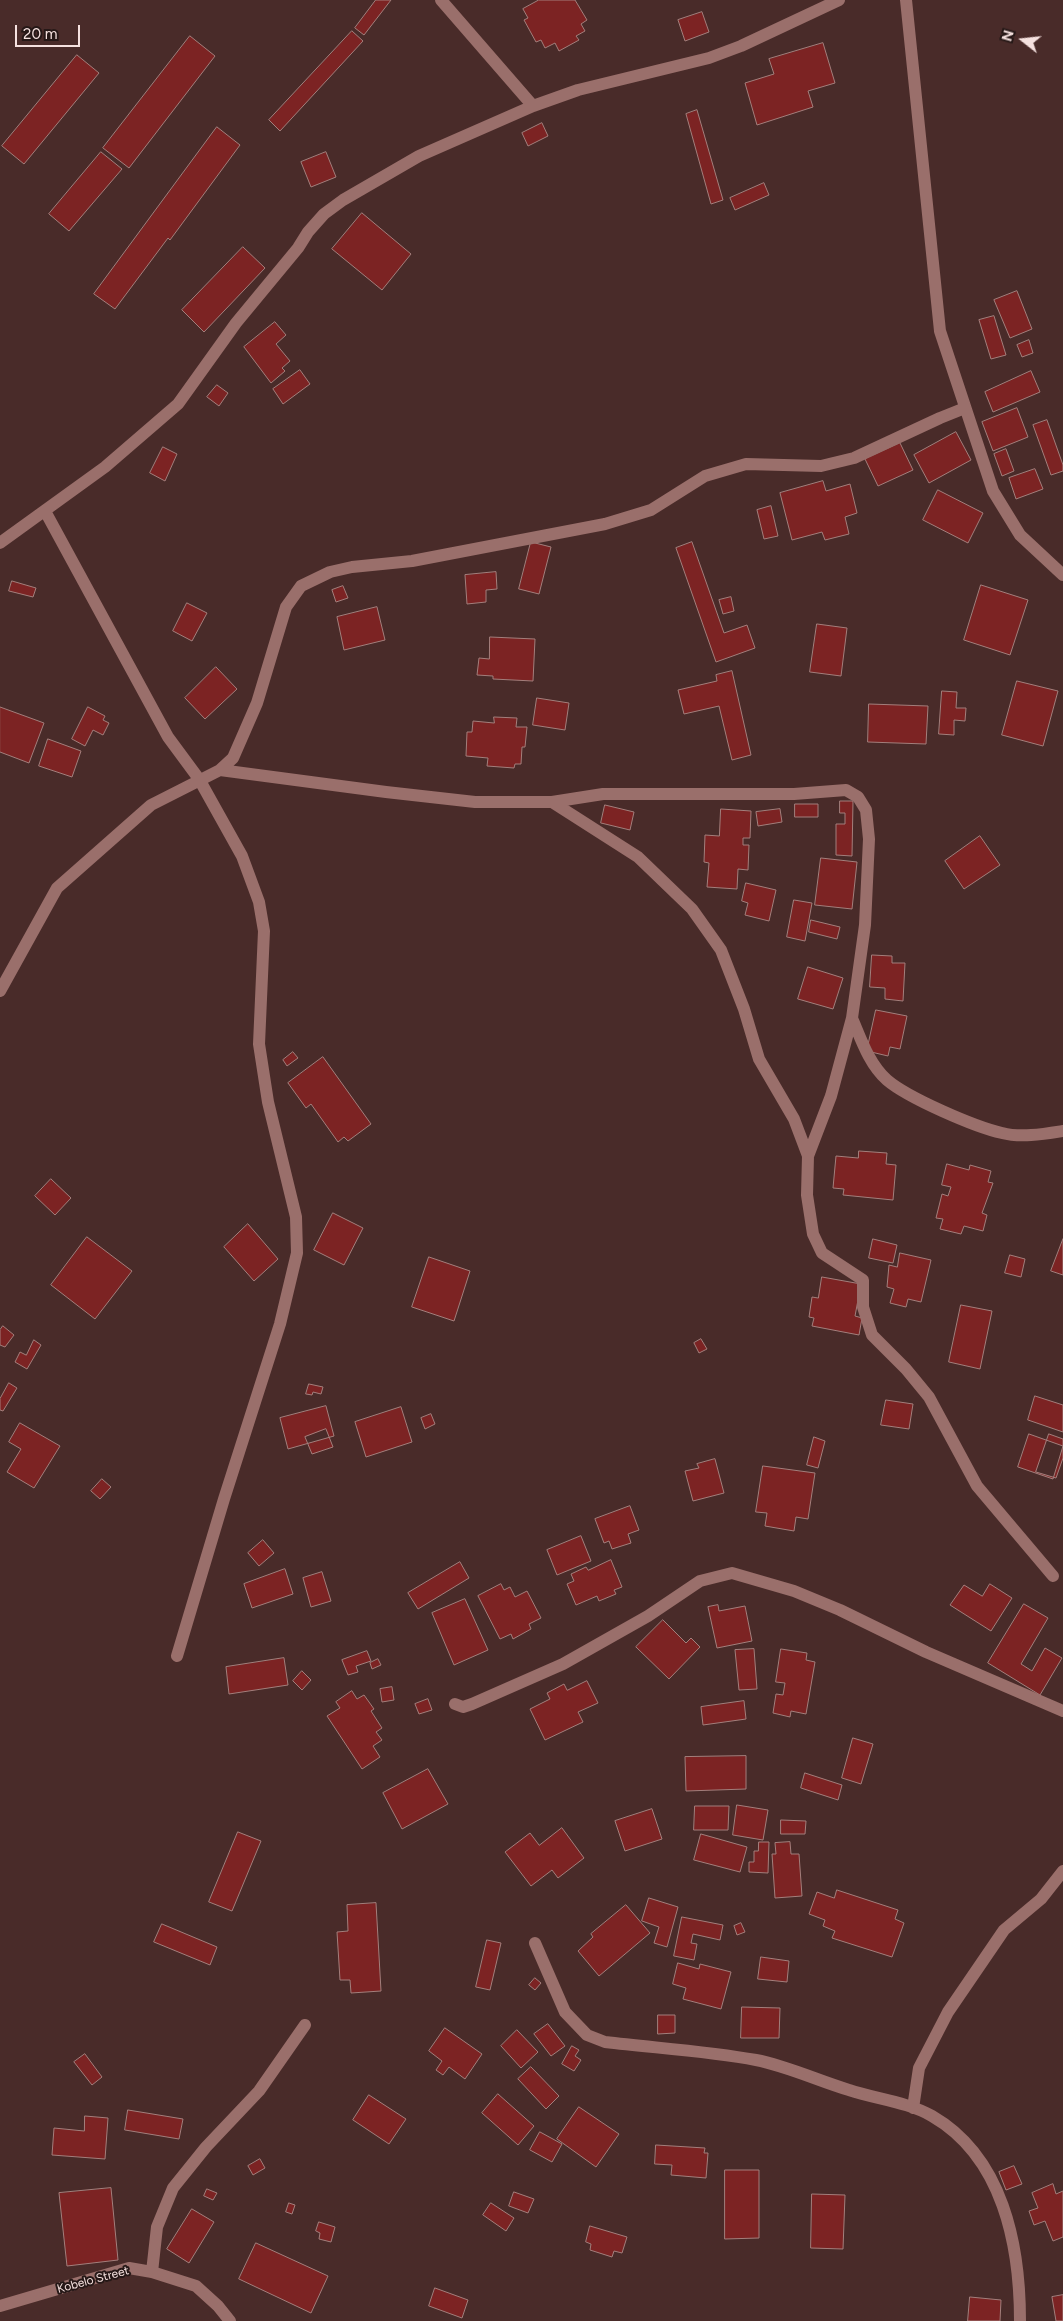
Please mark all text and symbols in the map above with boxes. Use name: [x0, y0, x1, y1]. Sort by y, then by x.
scale bar: [18, 15, 82, 47]
north arrow: [998, 15, 1048, 65]
text: 20 m: [23, 25, 57, 43]
text: N: [998, 28, 1018, 43]
street label: Kobelo Street: [55, 2263, 131, 2297]

